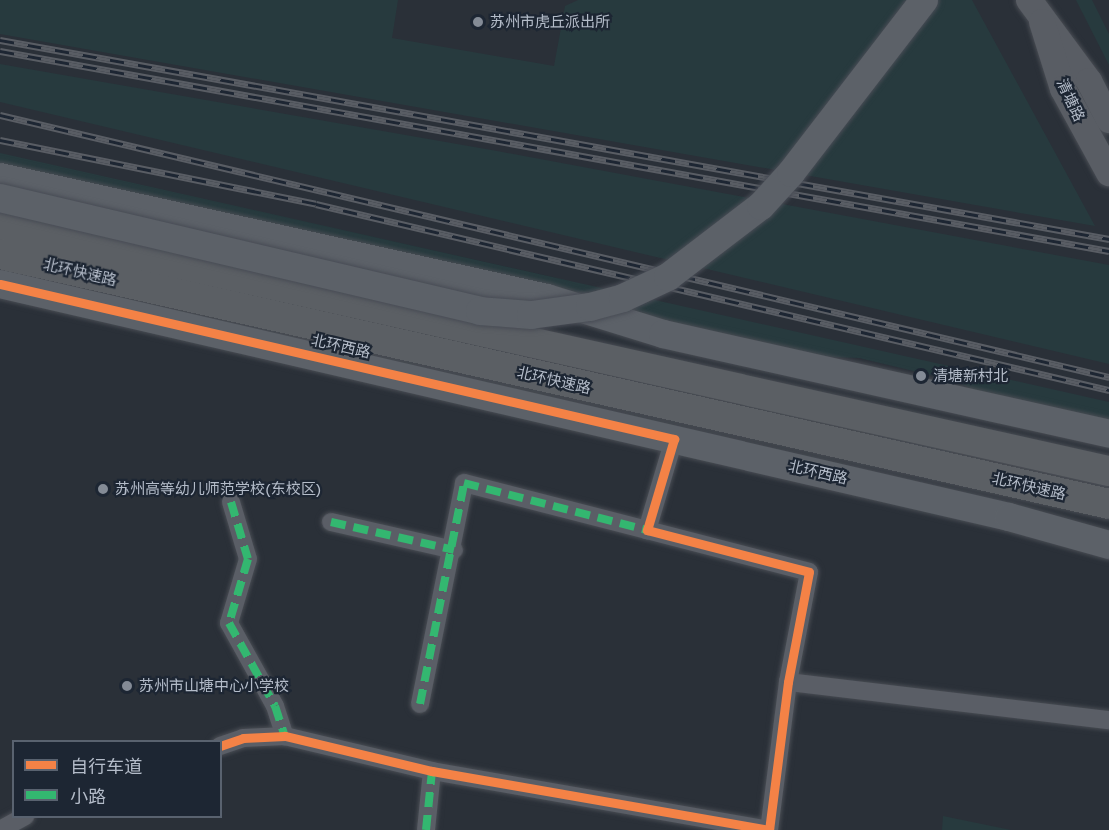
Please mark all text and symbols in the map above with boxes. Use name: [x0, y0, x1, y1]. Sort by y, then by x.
place label: 苏州市虎丘派出所: [490, 13, 610, 31]
marker: 苏州市虎丘派出所: [471, 15, 485, 29]
street label: 清塘路: [1053, 76, 1089, 124]
street label: 北环快速路: [41, 255, 119, 289]
street label: 北环西路: [310, 330, 372, 362]
street label: 北环快速路: [515, 363, 593, 397]
place label: 清塘新村北: [933, 367, 1008, 385]
marker: 清塘新村北: [914, 369, 928, 383]
street label: 北环西路: [787, 456, 849, 488]
street label: 北环快速路: [990, 469, 1068, 503]
place label: 苏州高等幼儿师范学校(东校区): [115, 480, 321, 498]
marker: 苏州高等幼儿师范学校(东校区): [96, 482, 110, 496]
place label: 苏州市山塘中心小学校: [139, 677, 289, 695]
marker: 苏州市山塘中心小学校: [120, 679, 134, 693]
legend: [12, 740, 222, 818]
text: 自行车道: [70, 755, 142, 777]
text: 小路: [70, 785, 106, 807]

